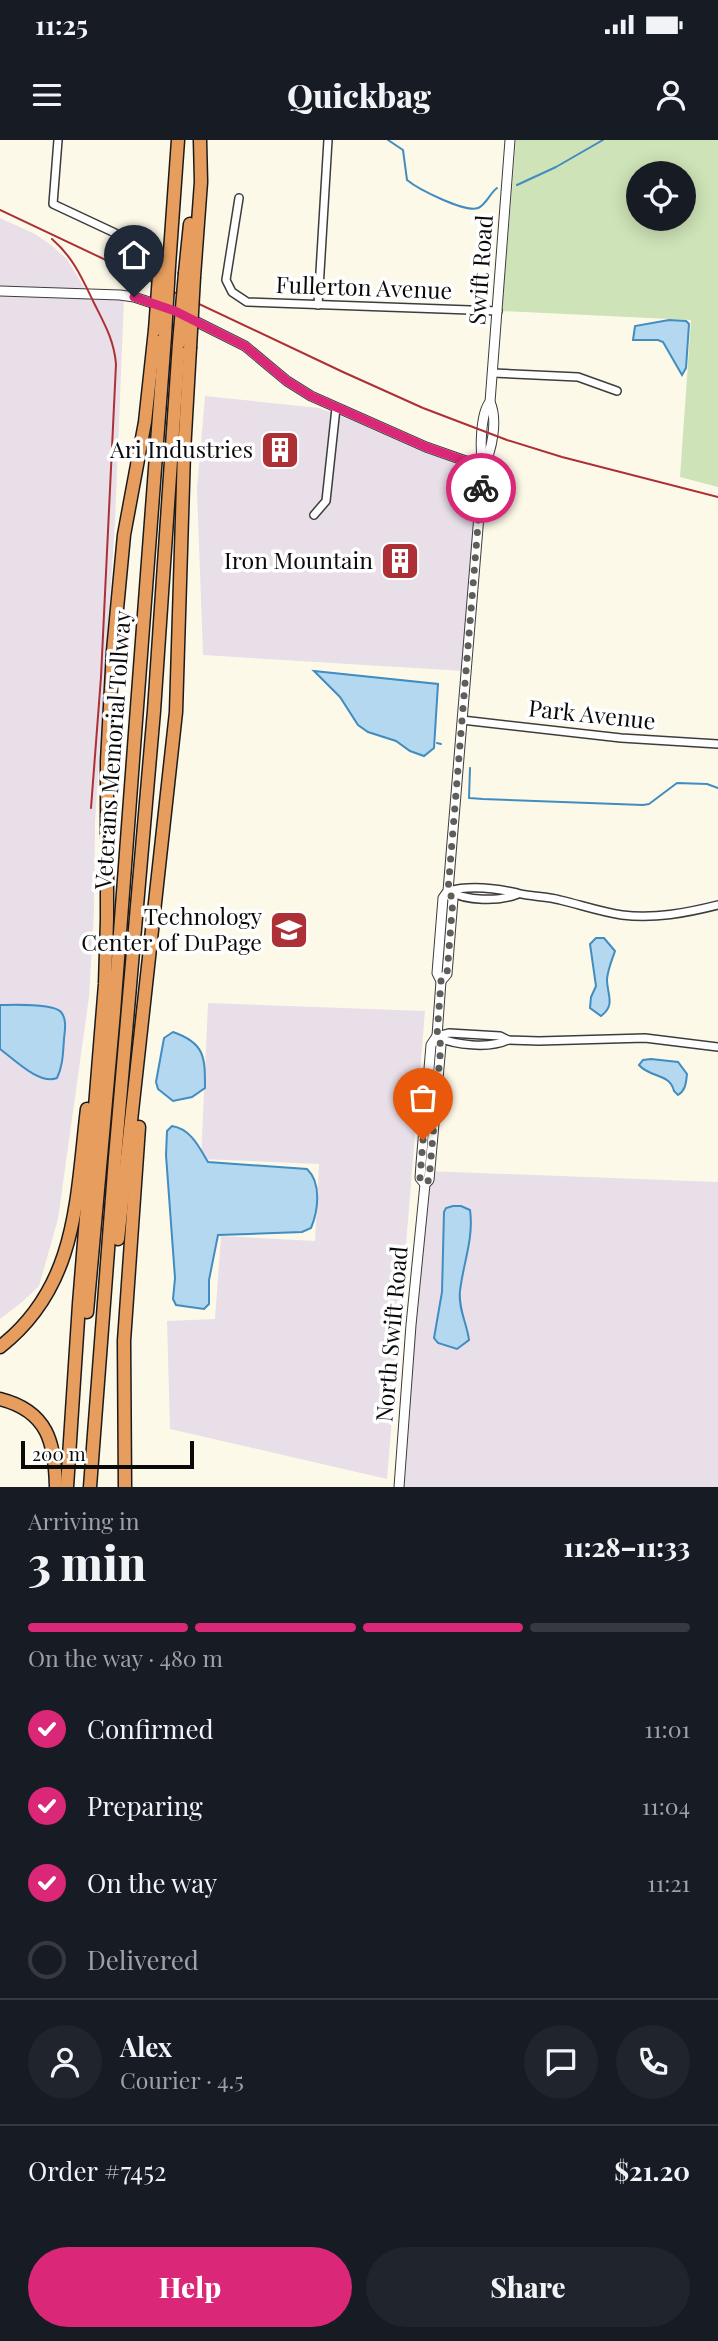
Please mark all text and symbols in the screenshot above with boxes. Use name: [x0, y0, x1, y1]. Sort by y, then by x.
text: 11:25: [35, 7, 88, 42]
text: Quickbag: [287, 73, 431, 116]
icon: menu: [28, 76, 66, 114]
icon: person: [652, 76, 690, 114]
map controls: [626, 161, 696, 231]
button: locate: [626, 161, 696, 231]
street label: Swift Road: [460, 214, 499, 326]
pin: [104, 225, 164, 297]
icon: home: [115, 236, 153, 274]
street label: Fullerton Avenue: [275, 268, 453, 305]
building icon: Ari Industries: [259, 429, 301, 471]
place label: Ari Industries: [109, 433, 253, 464]
courier: [446, 453, 516, 523]
icon: bike: [462, 469, 500, 507]
building icon: Iron Mountain: [379, 540, 421, 582]
place label: Iron Mountain: [224, 544, 373, 575]
street label: Veterans Memorial Tollway: [86, 609, 137, 892]
street label: Park Avenue: [527, 691, 657, 736]
place label: Technology Center of DuPage: [81, 900, 262, 957]
school or university icon: Technology Center of DuPage: [268, 909, 310, 951]
pin: [393, 1068, 453, 1140]
icon: bag: [404, 1079, 442, 1117]
street label: North Swift Road: [367, 1245, 414, 1423]
scale bar: [21, 1438, 194, 1470]
text: 200 m: [32, 1440, 86, 1466]
text: Arriving in: [28, 1505, 140, 1536]
text: 11:28–11:33: [564, 1529, 690, 1564]
text: 3 min: [28, 1531, 146, 1593]
text: On the way · 480 m: [28, 1642, 223, 1673]
icon: check: [28, 1710, 66, 1748]
text: Confirmed: [87, 1711, 214, 1746]
text: 11:01: [645, 1713, 690, 1744]
icon: check: [28, 1787, 66, 1825]
text: Preparing: [87, 1788, 203, 1823]
text: 11:04: [642, 1790, 690, 1821]
icon: check: [28, 1864, 66, 1902]
text: On the way: [87, 1865, 217, 1900]
text: 11:21: [647, 1867, 690, 1898]
text: Delivered: [87, 1942, 199, 1977]
button: person: [28, 2025, 102, 2099]
button: chat: [524, 2025, 598, 2099]
button: phone: [616, 2025, 690, 2099]
text: Alex: [120, 2029, 172, 2064]
text: Courier · 4.5: [120, 2064, 244, 2095]
text: Order #7452: [28, 2153, 166, 2188]
text: $21.20: [614, 2153, 690, 2188]
button: Help: [28, 2247, 352, 2327]
button: Share: [366, 2247, 690, 2327]

